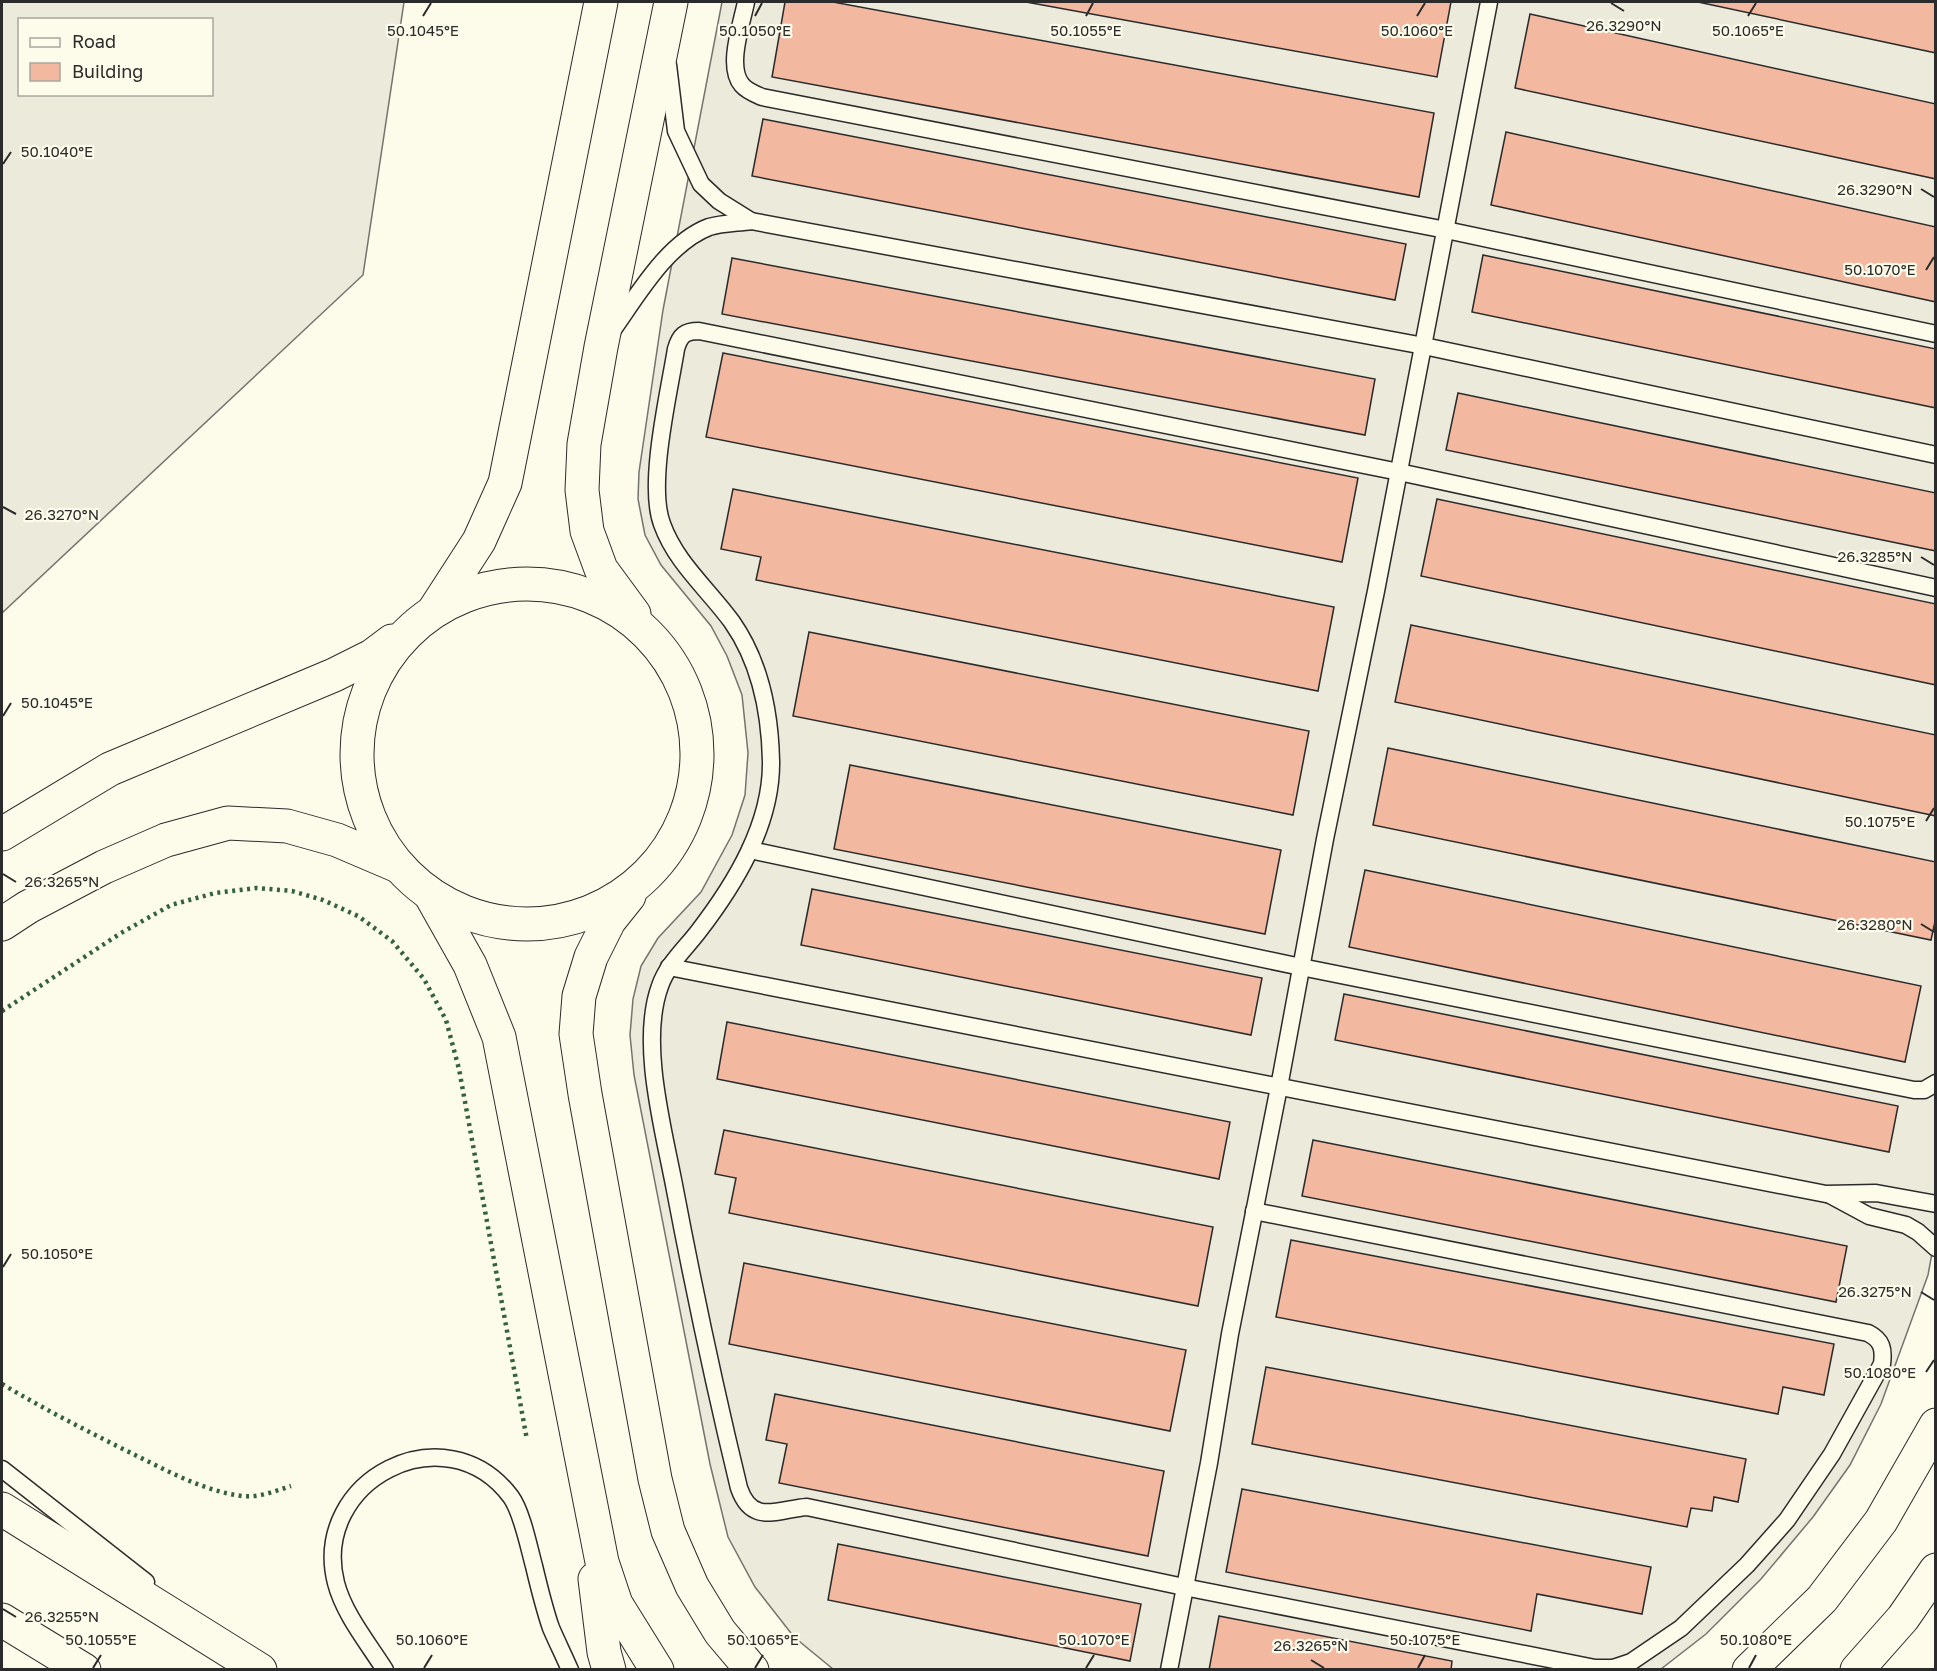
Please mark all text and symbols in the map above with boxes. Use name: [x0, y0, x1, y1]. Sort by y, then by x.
text: 26.3290°N: [1586, 16, 1662, 34]
legend: [18, 18, 213, 96]
text: 50.1045°E: [387, 21, 459, 39]
text: 50.1050°E: [719, 21, 791, 39]
text: 50.1055°E: [1050, 21, 1122, 39]
text: 50.1060°E: [1381, 21, 1453, 39]
text: 50.1065°E: [1712, 21, 1784, 39]
text: Road: [72, 30, 116, 52]
text: Building: [72, 60, 143, 82]
text: 50.1040°E: [21, 142, 93, 160]
text: 26.3290°N: [1837, 180, 1913, 198]
text: 50.1070°E: [1844, 260, 1916, 278]
text: 26.3270°N: [25, 505, 99, 523]
text: 26.3285°N: [1838, 547, 1912, 565]
text: 50.1045°E: [21, 693, 93, 711]
text: 50.1075°E: [1845, 812, 1915, 830]
text: 26.3265°N: [25, 872, 99, 890]
text: 26.3280°N: [1837, 915, 1913, 933]
text: 50.1050°E: [21, 1244, 93, 1262]
text: 26.3275°N: [1838, 1282, 1912, 1300]
text: 50.1080°E: [1844, 1363, 1916, 1381]
text: 26.3255°N: [25, 1607, 99, 1625]
text: 50.1055°E: [65, 1630, 137, 1648]
text: 50.1060°E: [396, 1630, 468, 1648]
text: 50.1065°E: [727, 1630, 799, 1648]
text: 50.1070°E: [1058, 1630, 1130, 1648]
text: 50.1075°E: [1390, 1630, 1460, 1648]
text: 50.1080°E: [1720, 1630, 1792, 1648]
text: 26.3265°N: [1274, 1636, 1348, 1654]

